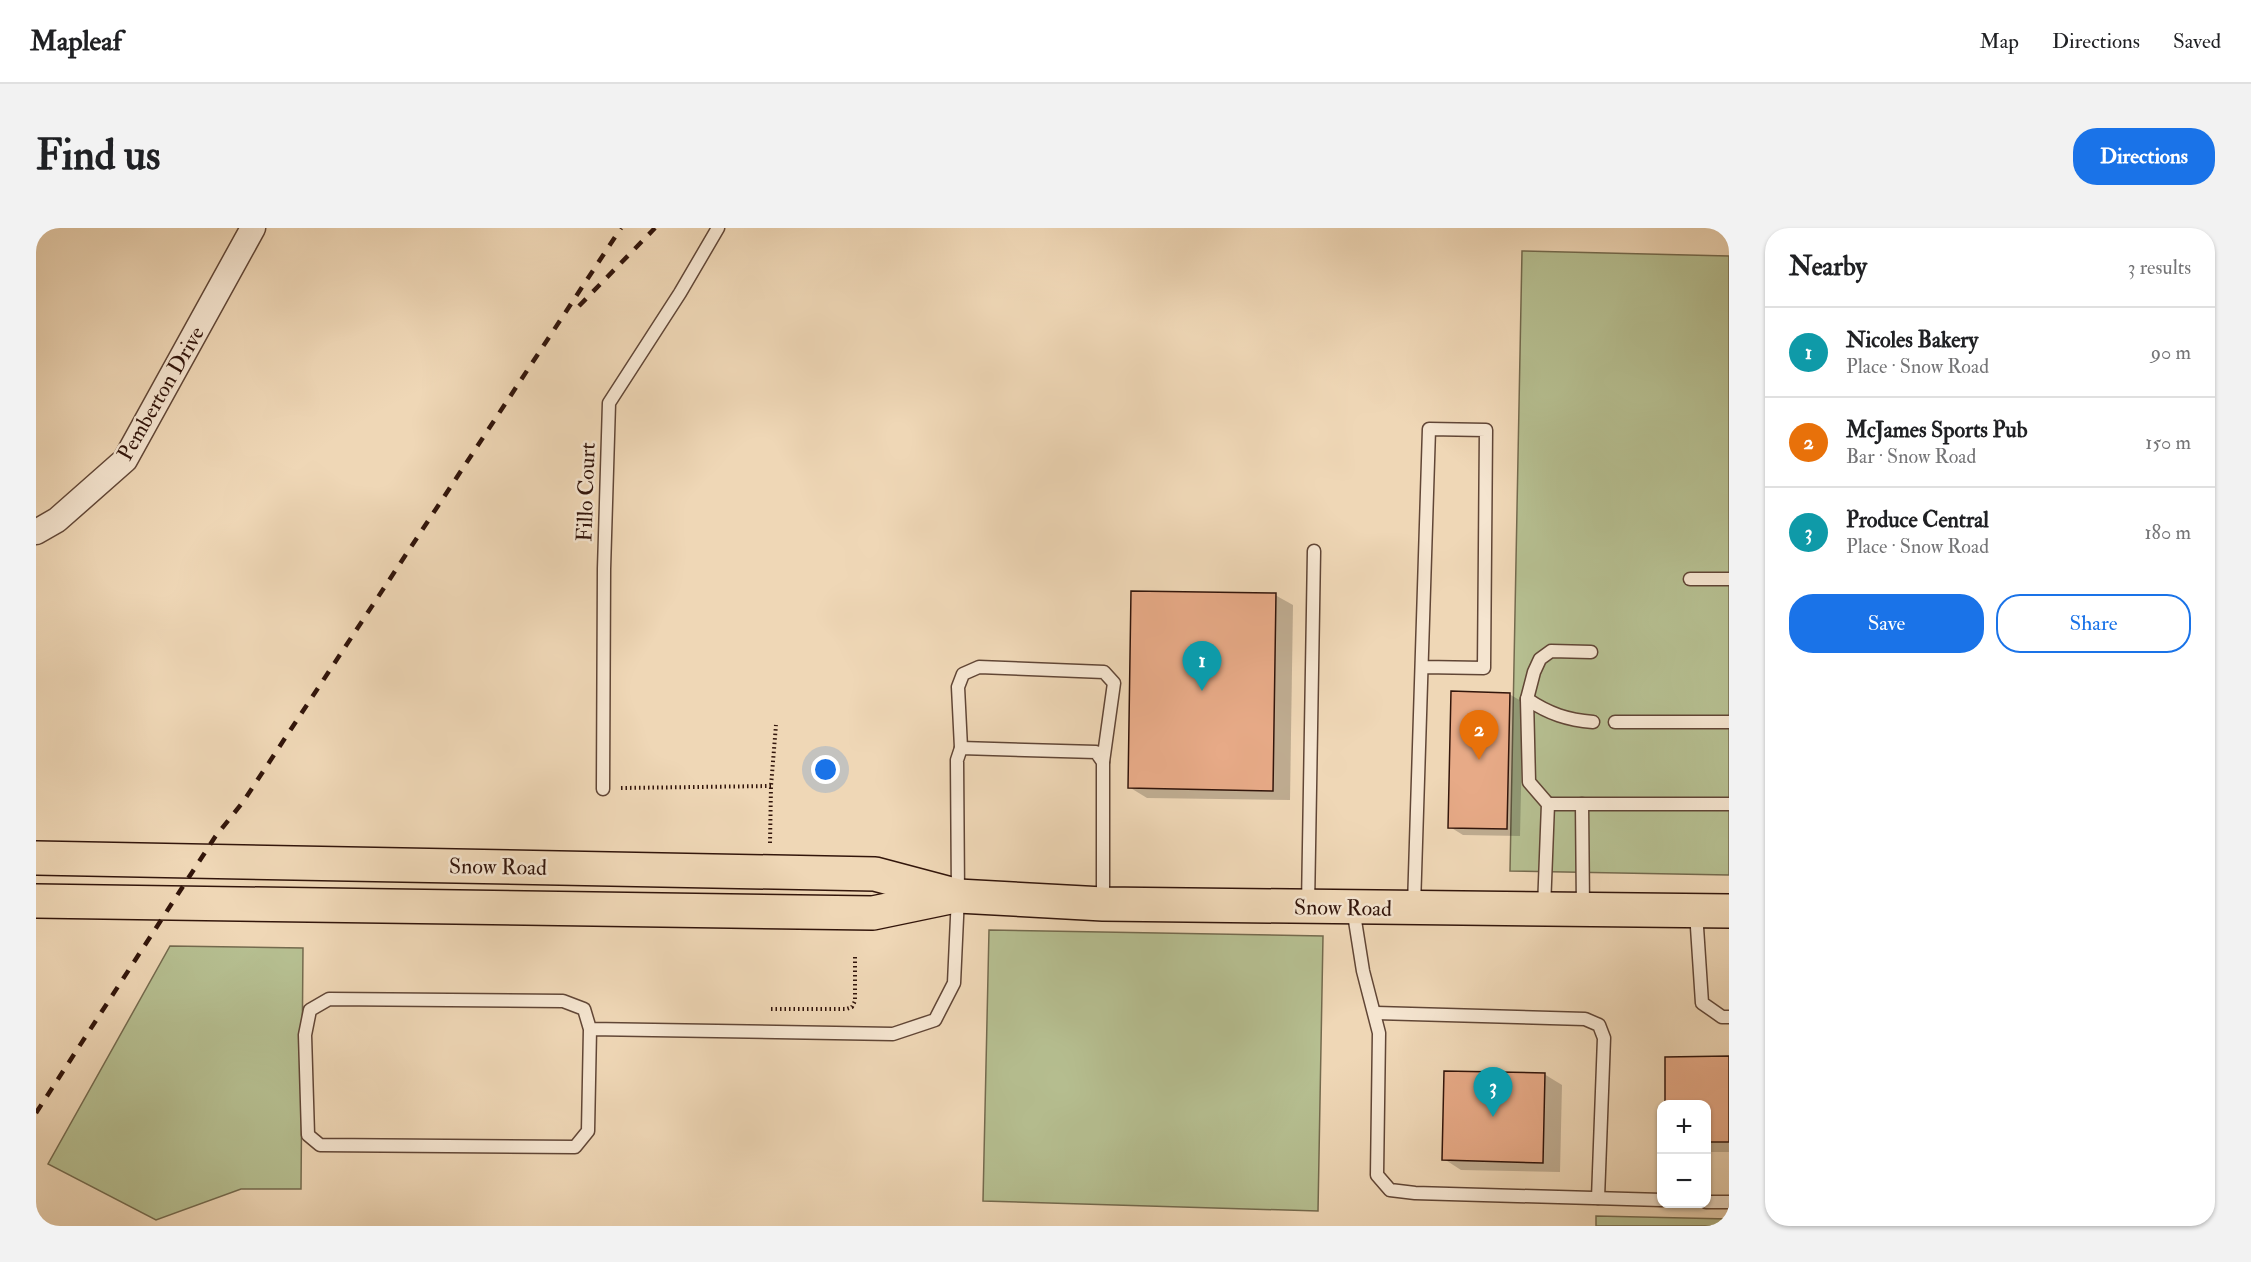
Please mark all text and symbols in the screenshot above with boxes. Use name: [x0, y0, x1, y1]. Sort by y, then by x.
text: Mapleaf: [30, 24, 122, 59]
text: Map: [1979, 28, 2019, 55]
text: Directions: [2052, 28, 2140, 55]
text: Saved: [2173, 28, 2221, 55]
button: Directions: [2073, 128, 2215, 185]
text: Find us: [36, 130, 160, 182]
text: Nearby: [1789, 251, 1867, 283]
text: 3 results: [2128, 255, 2191, 280]
street label: Pemberton Drive: [111, 321, 211, 466]
text: Nicoles Bakery: [1846, 326, 1978, 354]
text: 1: [1805, 340, 1812, 365]
text: 90 m: [2151, 340, 2191, 365]
text: Place · Snow Road: [1846, 354, 1989, 379]
text: McJames Sports Pub: [1846, 416, 2027, 444]
text: 2: [1803, 430, 1814, 455]
text: 150 m: [2145, 430, 2191, 455]
street label: Fillo Court: [570, 442, 602, 542]
text: Bar · Snow Road: [1846, 444, 1976, 469]
text: Produce Central: [1846, 506, 1989, 534]
text: 3: [1805, 520, 1812, 545]
text: 180 m: [2144, 520, 2191, 545]
text: Place · Snow Road: [1846, 534, 1989, 559]
button: Save: [1789, 594, 1984, 653]
button: Share: [1996, 594, 2191, 653]
pin: 1: [1182, 642, 1222, 691]
pin: 2: [1460, 710, 1498, 760]
your location: [811, 755, 840, 784]
street label: Snow Road: [449, 852, 547, 882]
street label: Snow Road: [1294, 893, 1392, 923]
pin: 3: [1474, 1068, 1512, 1117]
map controls: [1657, 1100, 1711, 1208]
button: +: [1657, 1100, 1711, 1154]
button: −: [1657, 1154, 1711, 1208]

